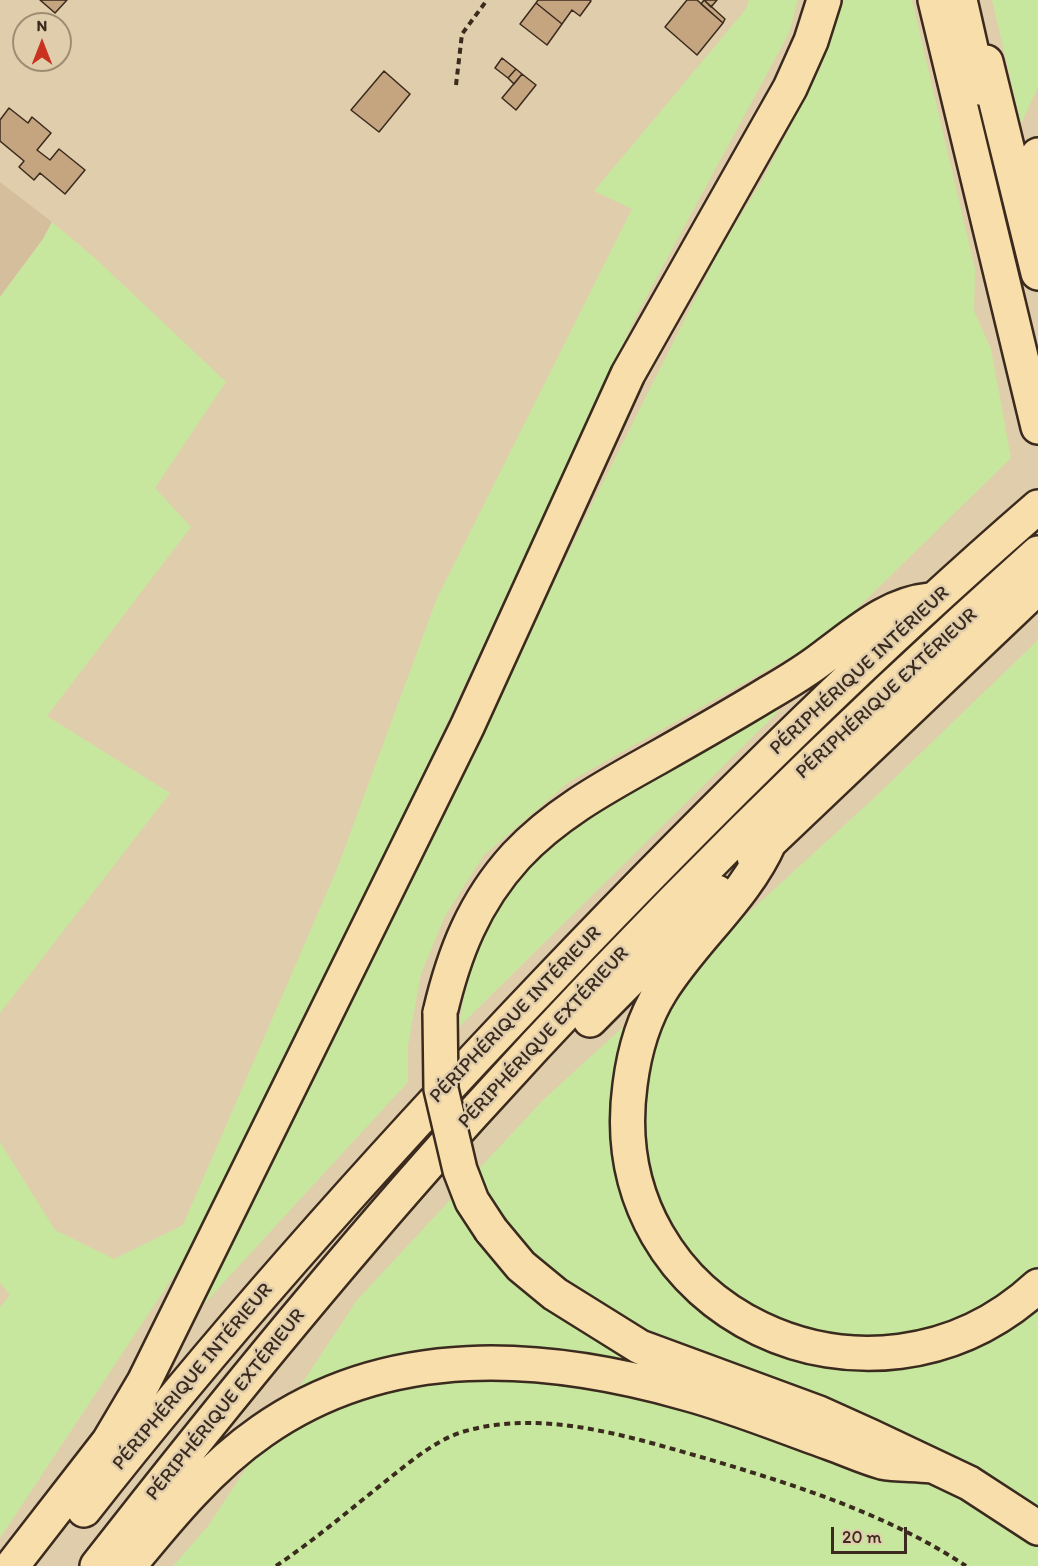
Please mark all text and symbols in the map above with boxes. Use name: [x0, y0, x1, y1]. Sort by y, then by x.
north arrow: [12, 12, 72, 72]
text: N: [37, 16, 47, 35]
street label: PÉRIPHÉRIQUE INTÉRIEUR: [765, 581, 955, 761]
street label: PÉRIPHÉRIQUE EXTÉRIEUR: [791, 603, 983, 785]
street label: PÉRIPHÉRIQUE INTÉRIEUR: [425, 921, 607, 1109]
street label: PÉRIPHÉRIQUE EXTÉRIEUR: [453, 942, 635, 1134]
street label: PÉRIPHÉRIQUE INTÉRIEUR: [108, 1279, 278, 1475]
street label: PÉRIPHÉRIQUE EXTÉRIEUR: [141, 1304, 311, 1506]
scale bar: [834, 1515, 910, 1553]
text: 20 m: [842, 1526, 882, 1548]

